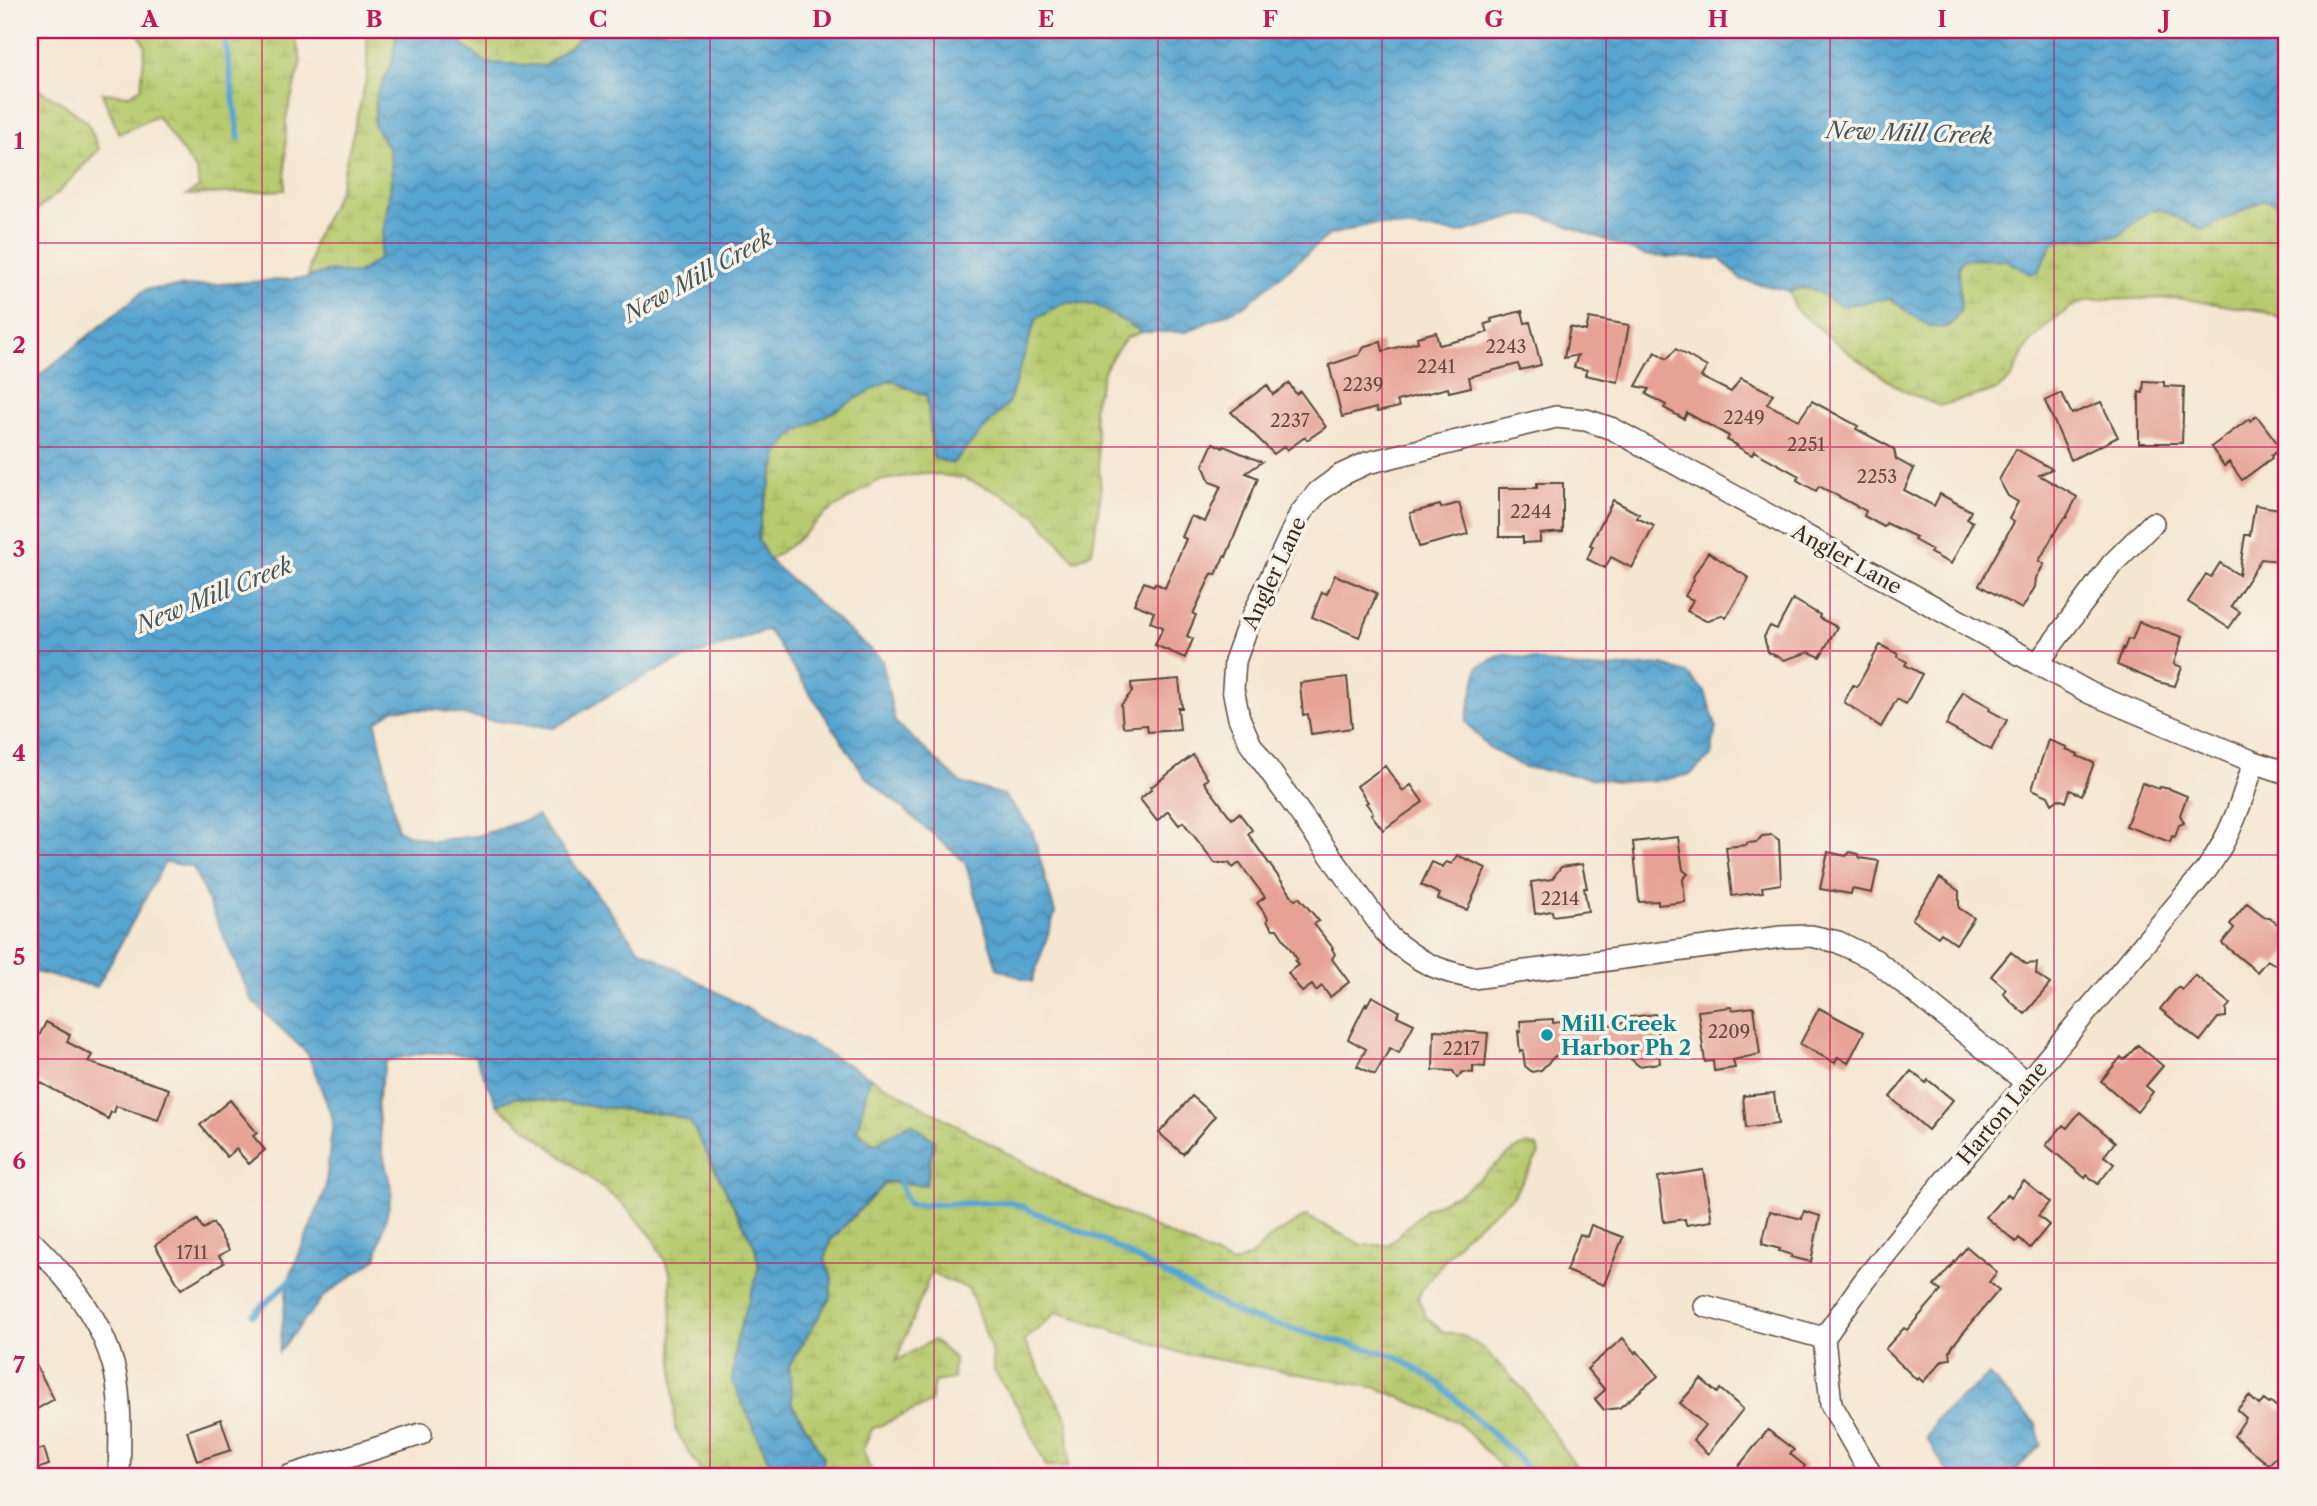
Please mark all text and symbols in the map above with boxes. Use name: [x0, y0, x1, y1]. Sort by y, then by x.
text: A: [140, 5, 160, 33]
text: B: [365, 5, 383, 33]
text: C: [589, 5, 607, 33]
text: D: [812, 5, 832, 33]
text: E: [1038, 5, 1054, 33]
text: F: [1262, 5, 1278, 33]
text: G: [1484, 5, 1504, 33]
text: H: [1708, 5, 1729, 33]
text: I: [1937, 5, 1947, 33]
text: J: [2157, 5, 2171, 33]
water label: New Mill Creek: [1824, 116, 1992, 150]
text: 1: [14, 127, 25, 155]
water label: New Mill Creek: [617, 223, 777, 329]
text: 2: [12, 331, 26, 359]
house number: 2243: [1485, 336, 1527, 358]
house number: 2241: [1417, 356, 1456, 378]
house number: 2239: [1342, 374, 1384, 396]
house number: 2249: [1723, 407, 1765, 429]
house number: 2237: [1270, 410, 1310, 432]
house number: 2251: [1787, 434, 1825, 456]
house number: 2253: [1857, 466, 1897, 488]
house number: 2244: [1510, 501, 1552, 523]
street label: Angler Lane: [1237, 513, 1311, 634]
street label: Angler Lane: [1787, 518, 1906, 599]
text: 3: [13, 535, 26, 563]
water label: New Mill Creek: [130, 551, 296, 640]
text: 4: [12, 739, 26, 767]
house number: 2214: [1541, 888, 1579, 910]
text: 5: [13, 943, 25, 971]
place label: Mill Creek Harbor Ph 2: [1561, 1011, 1691, 1060]
house number: 2209: [1708, 1021, 1750, 1043]
marker: Mill Creek Harbor Ph 2: [1539, 1027, 1555, 1043]
house number: 2217: [1442, 1038, 1480, 1060]
street label: Harton Lane: [1952, 1057, 2052, 1169]
text: 6: [12, 1147, 26, 1175]
house number: 1711: [176, 1242, 208, 1264]
text: 7: [13, 1351, 25, 1379]

